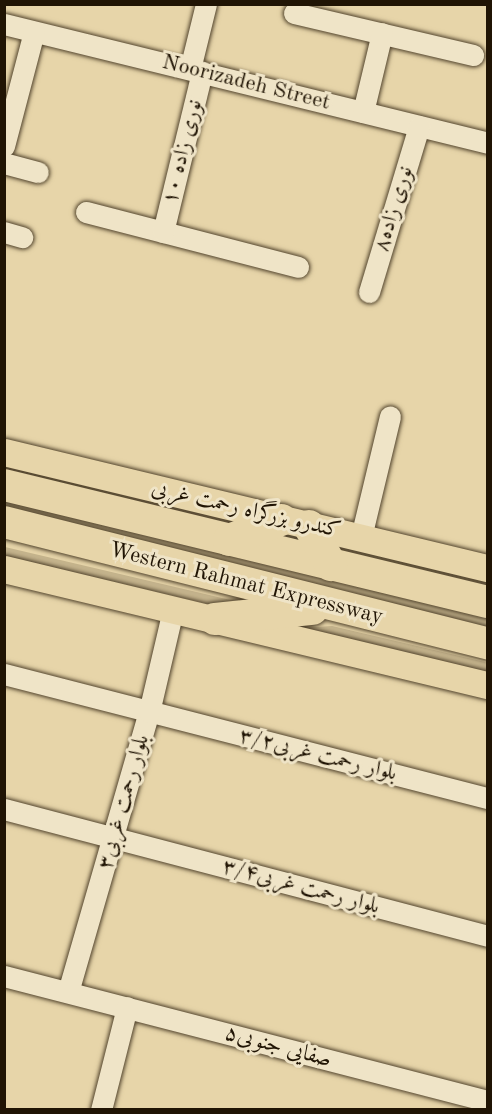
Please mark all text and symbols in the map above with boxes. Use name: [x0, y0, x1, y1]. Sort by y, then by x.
street label: Noorizadeh Street: [159, 49, 333, 117]
street label: نوری زاده ۱۰: [157, 97, 209, 207]
street label: نوری زاده۸: [369, 163, 419, 255]
street label: کندرو بزرگراه رحمت غربی: [149, 475, 343, 545]
street label: Western Rahmat Expressway: [106, 537, 386, 631]
street label: بلوار رحمت غربی۳/۲: [236, 723, 400, 787]
street label: بلوار رحمت غربی۳: [92, 732, 156, 872]
street label: بلوار رحمت غربی۳/۴: [220, 853, 382, 921]
street label: صفایی جنوبی۵: [222, 1020, 334, 1074]

